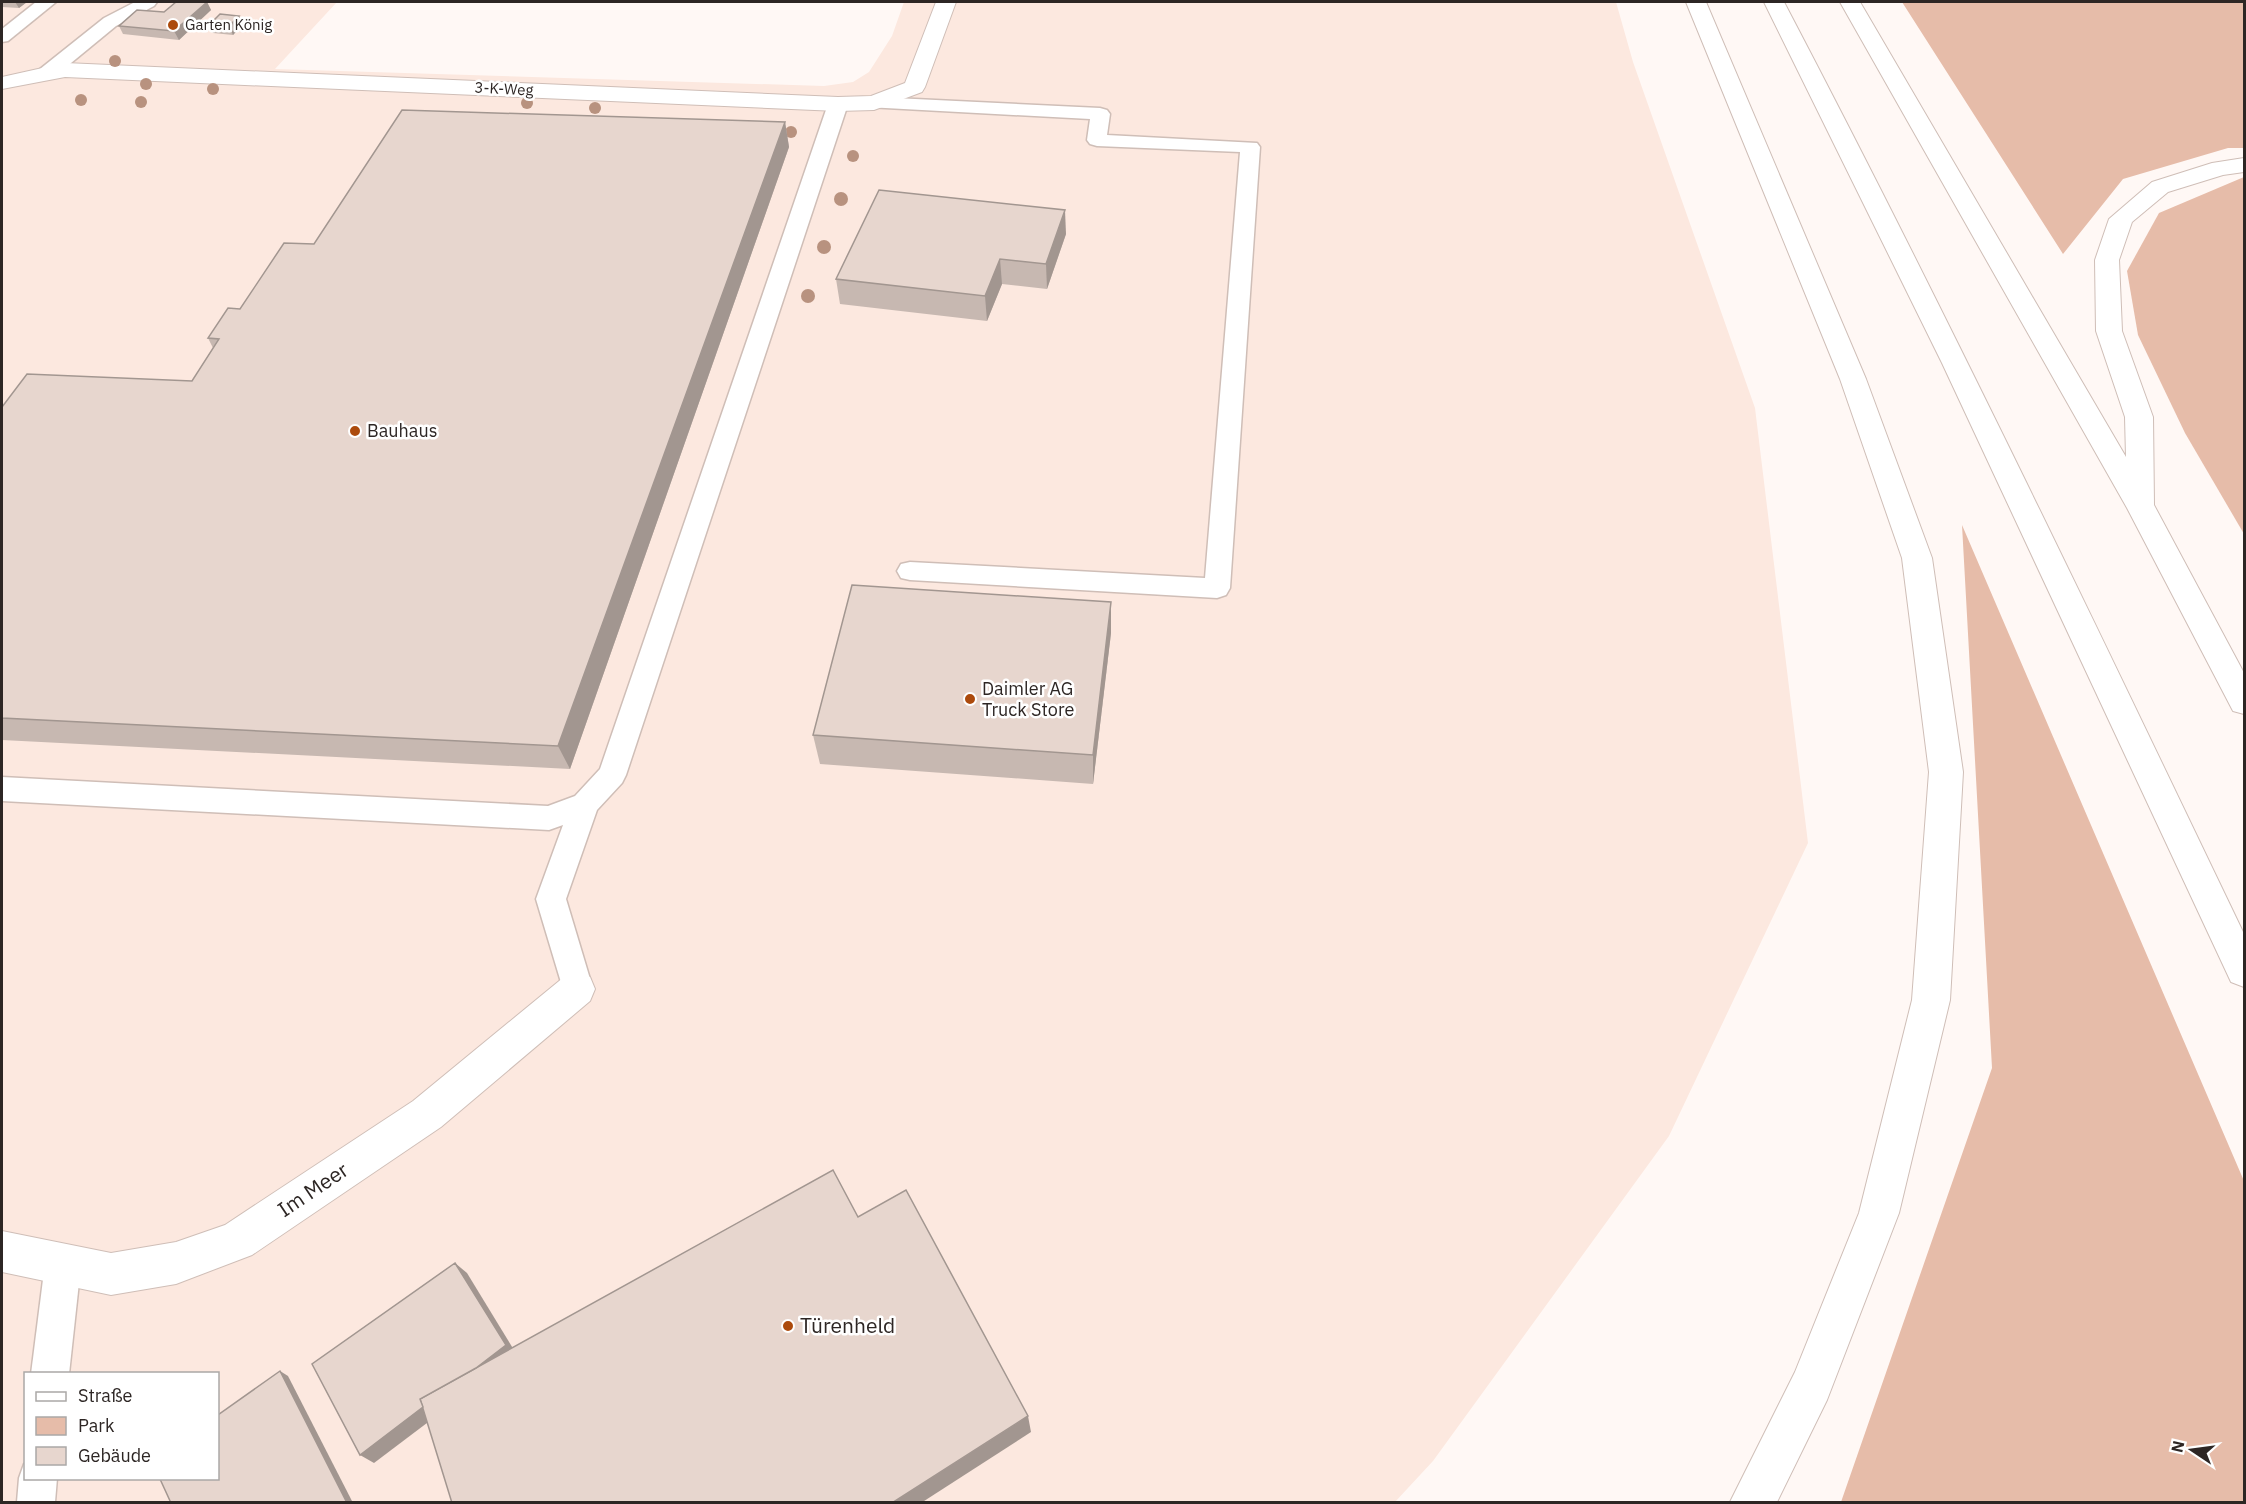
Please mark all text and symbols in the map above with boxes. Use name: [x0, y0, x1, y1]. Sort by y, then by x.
place label: Garten König: [185, 15, 272, 34]
marker: Garten König: [166, 18, 180, 32]
street label: 3-K-Weg: [474, 77, 534, 100]
place label: Bauhaus: [367, 419, 437, 442]
marker: Bauhaus: [348, 424, 362, 438]
place label: Daimler AG Truck Store: [982, 677, 1074, 721]
marker: Daimler AG Truck Store: [963, 692, 977, 706]
street label: Im Meer: [272, 1155, 353, 1223]
place label: Türenheld: [800, 1311, 895, 1339]
marker: Türenheld: [781, 1319, 795, 1333]
legend: [24, 1372, 219, 1480]
text: Straße: [78, 1384, 132, 1407]
text: Park: [78, 1414, 115, 1437]
north arrow: [2162, 1420, 2222, 1480]
text: N: [2166, 1439, 2188, 1455]
text: Gebäude: [78, 1444, 151, 1467]

